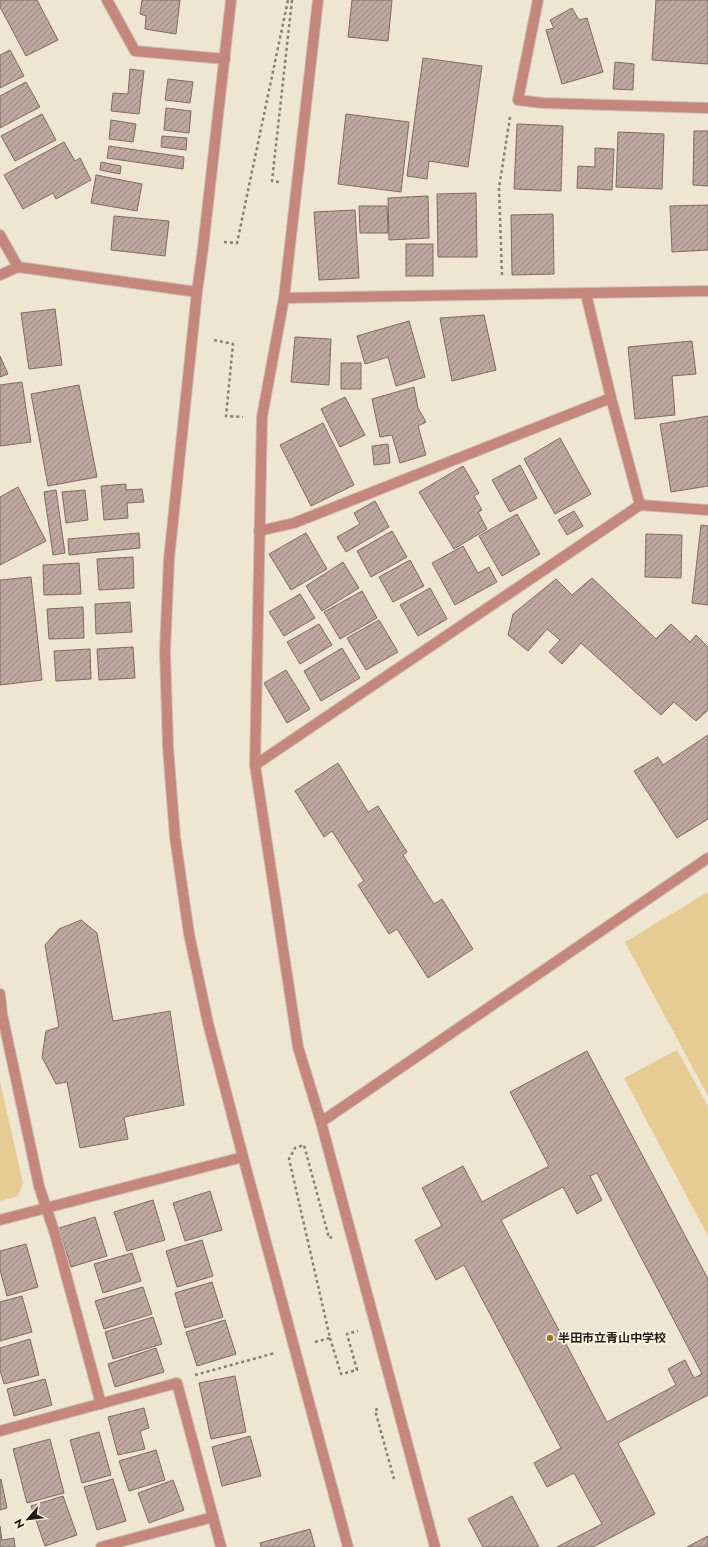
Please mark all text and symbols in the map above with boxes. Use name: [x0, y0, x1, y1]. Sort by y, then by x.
place label: 半田市立青山中学校: [558, 1329, 666, 1347]
marker: 半田市立青山中学校: [545, 1333, 555, 1343]
north arrow: [8, 1499, 48, 1539]
text: N: [10, 1516, 28, 1531]

